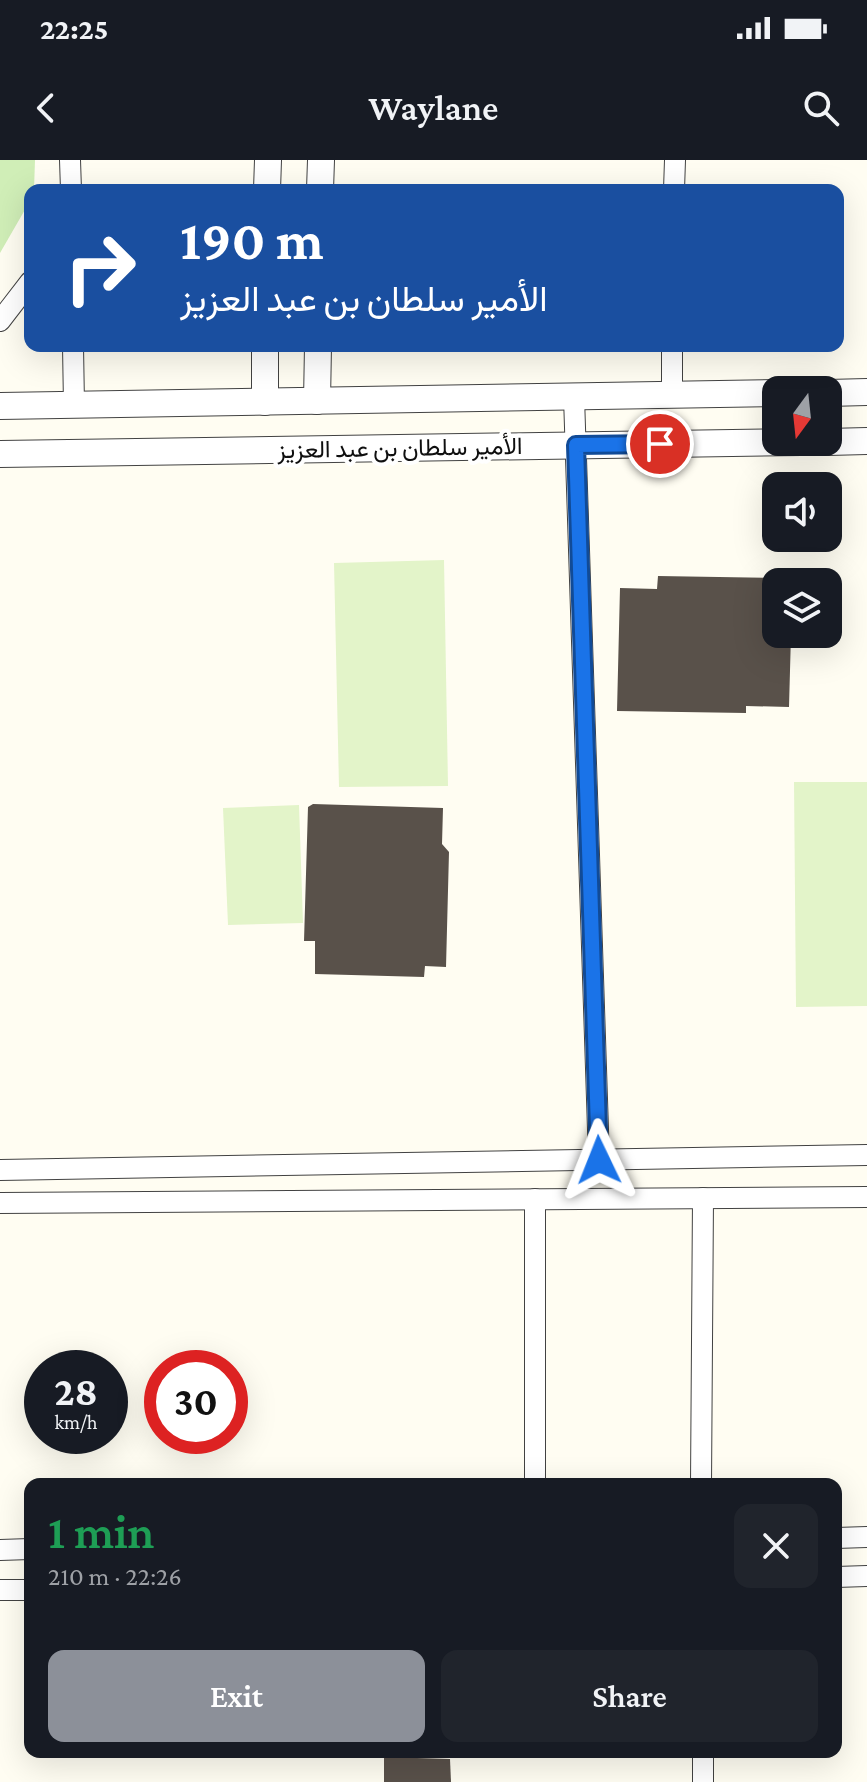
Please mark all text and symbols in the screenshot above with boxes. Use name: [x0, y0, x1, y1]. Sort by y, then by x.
text: 22:25: [40, 12, 109, 45]
icon: back: [24, 86, 68, 130]
icon: search: [799, 86, 843, 130]
text: Waylane: [369, 88, 498, 128]
text: 190 m: [180, 209, 324, 271]
icon: right: [48, 216, 152, 320]
text: الأمير سلطان بن عبد العزيز: [180, 279, 548, 319]
north arrow: [762, 376, 842, 456]
map controls: [762, 376, 842, 648]
pin: [626, 410, 694, 478]
icon: arrive: [638, 422, 682, 466]
street label: الأمير سلطان بن عبد العزيز: [276, 432, 523, 465]
button: sound: [762, 472, 842, 552]
button: layers: [762, 568, 842, 648]
position arrow: [557, 1118, 641, 1202]
speed limit sign: 30: [144, 1350, 248, 1454]
text: 28: [54, 1369, 98, 1414]
text: km/h: [54, 1411, 98, 1433]
button: close: [734, 1504, 818, 1588]
text: 1 min: [48, 1505, 155, 1558]
text: 210 m · 22:26: [48, 1562, 182, 1591]
button: Exit: [48, 1650, 425, 1742]
button: Share: [441, 1650, 818, 1742]

